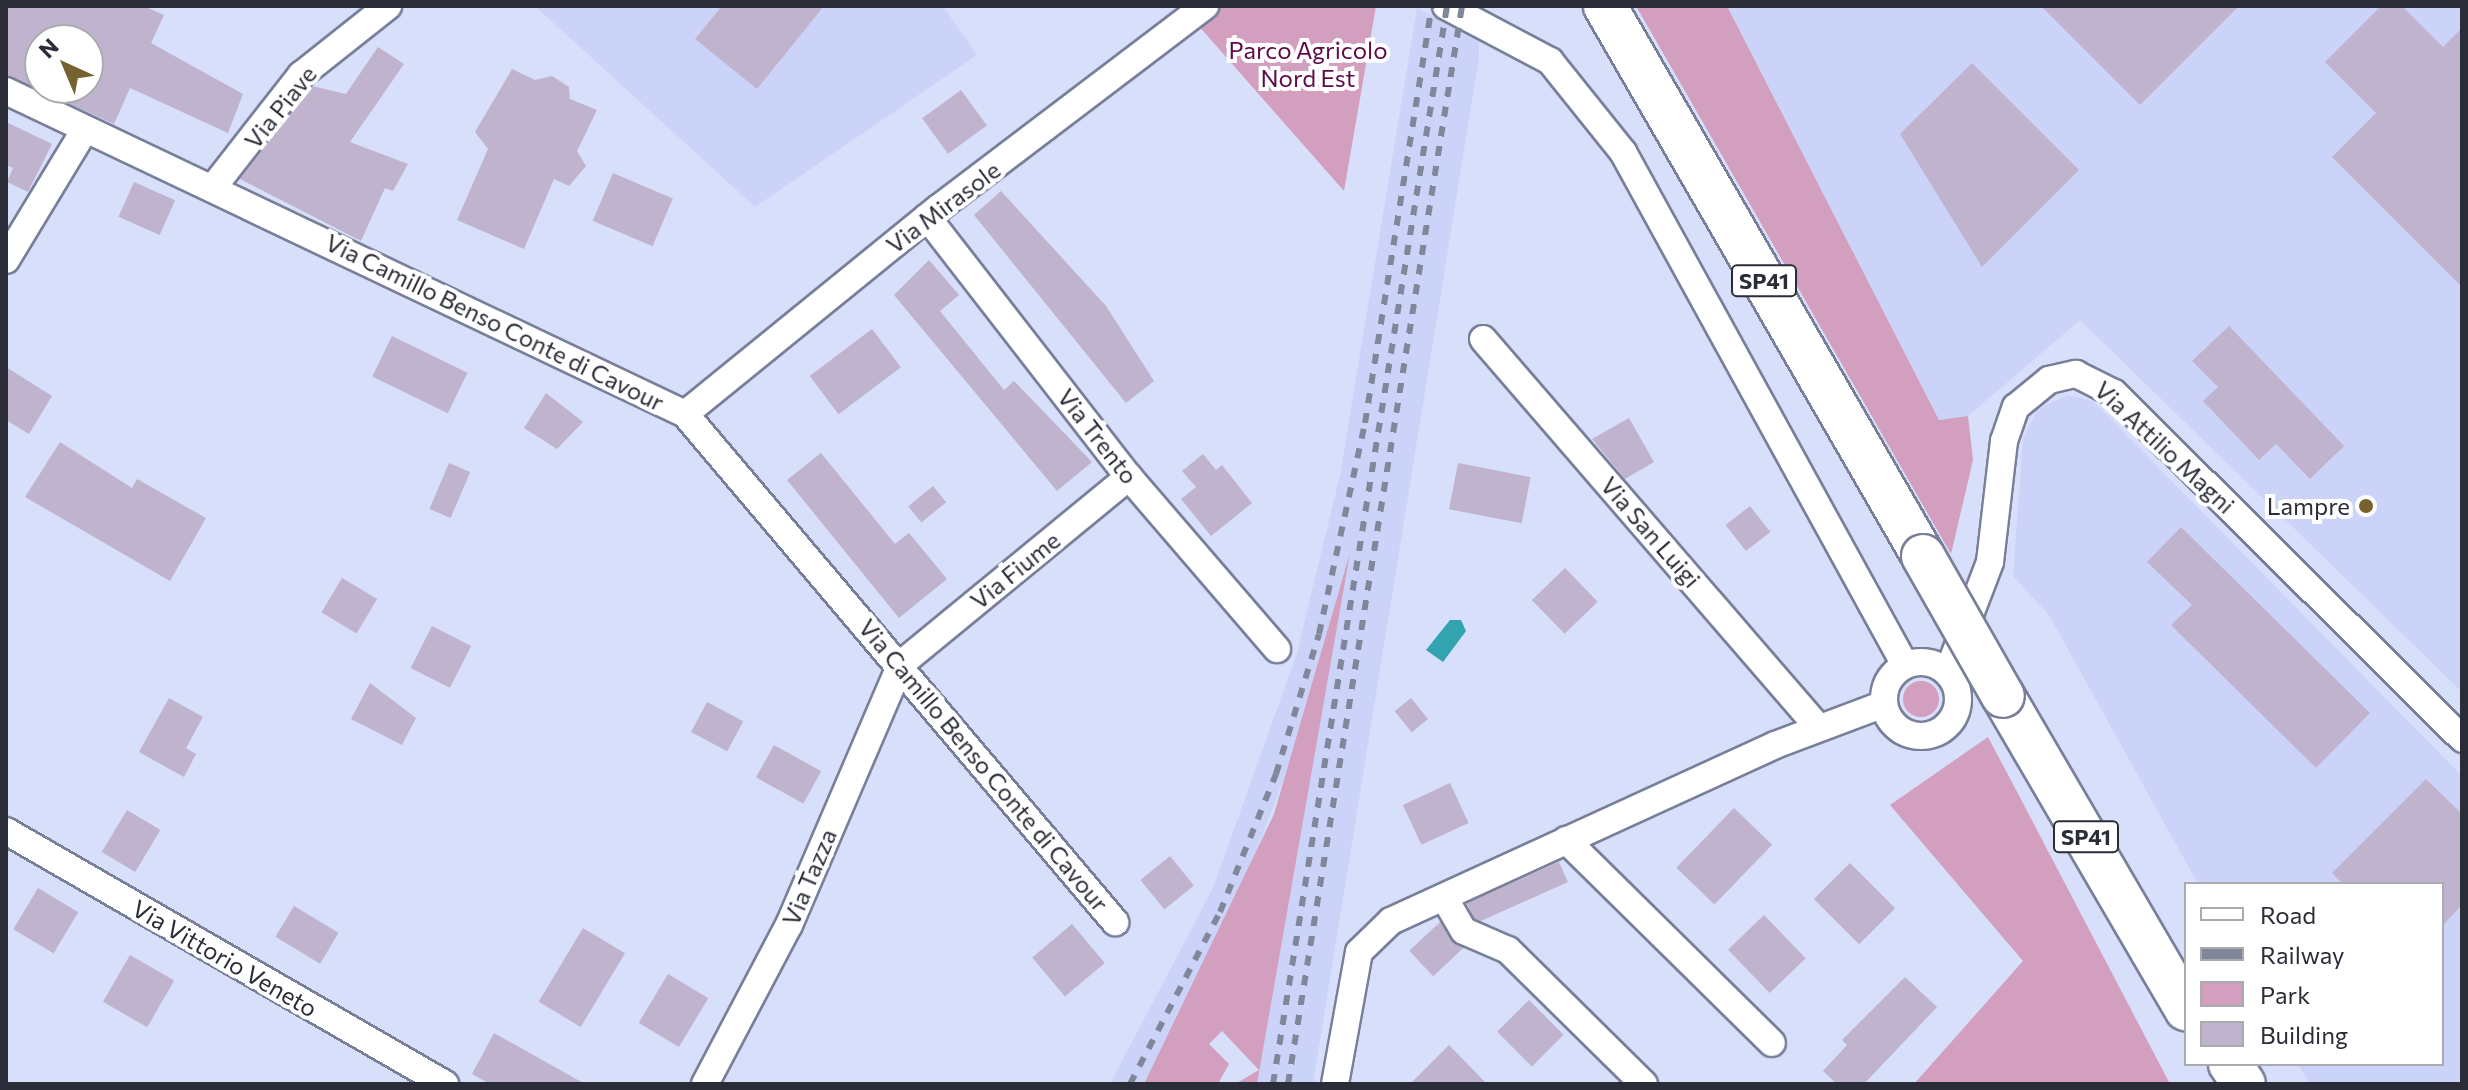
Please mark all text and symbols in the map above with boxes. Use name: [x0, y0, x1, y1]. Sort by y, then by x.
north arrow: [24, 24, 104, 104]
text: N: [33, 32, 64, 63]
park label: Parco Agricolo Nord Est: [1228, 36, 1388, 92]
street label: Via Piave: [238, 60, 322, 154]
street label: Via Mirasole: [880, 155, 1006, 259]
street label: Via Camillo Benso Conte di Cavour: [321, 227, 669, 417]
road number: SP41: [1730, 263, 1798, 299]
street label: Via Attilio Magni: [2089, 375, 2241, 519]
street label: Via Trento: [1052, 383, 1144, 489]
street label: Via San Luigi: [1595, 471, 1707, 593]
place label: Lampre: [2267, 492, 2350, 520]
marker: Lampre: [2357, 497, 2375, 515]
street label: Via Fiume: [964, 525, 1066, 615]
street label: Via Camillo Benso Conte di Cavour: [853, 613, 1115, 917]
road number: SP41: [2052, 819, 2120, 855]
street label: Via Tazza: [776, 824, 842, 930]
legend: [2184, 882, 2444, 1066]
street label: Via Vittorio Veneto: [127, 893, 323, 1023]
text: Road: [2260, 900, 2316, 929]
text: Railway: [2260, 940, 2345, 969]
text: Park: [2260, 980, 2310, 1009]
text: Building: [2260, 1020, 2348, 1049]

